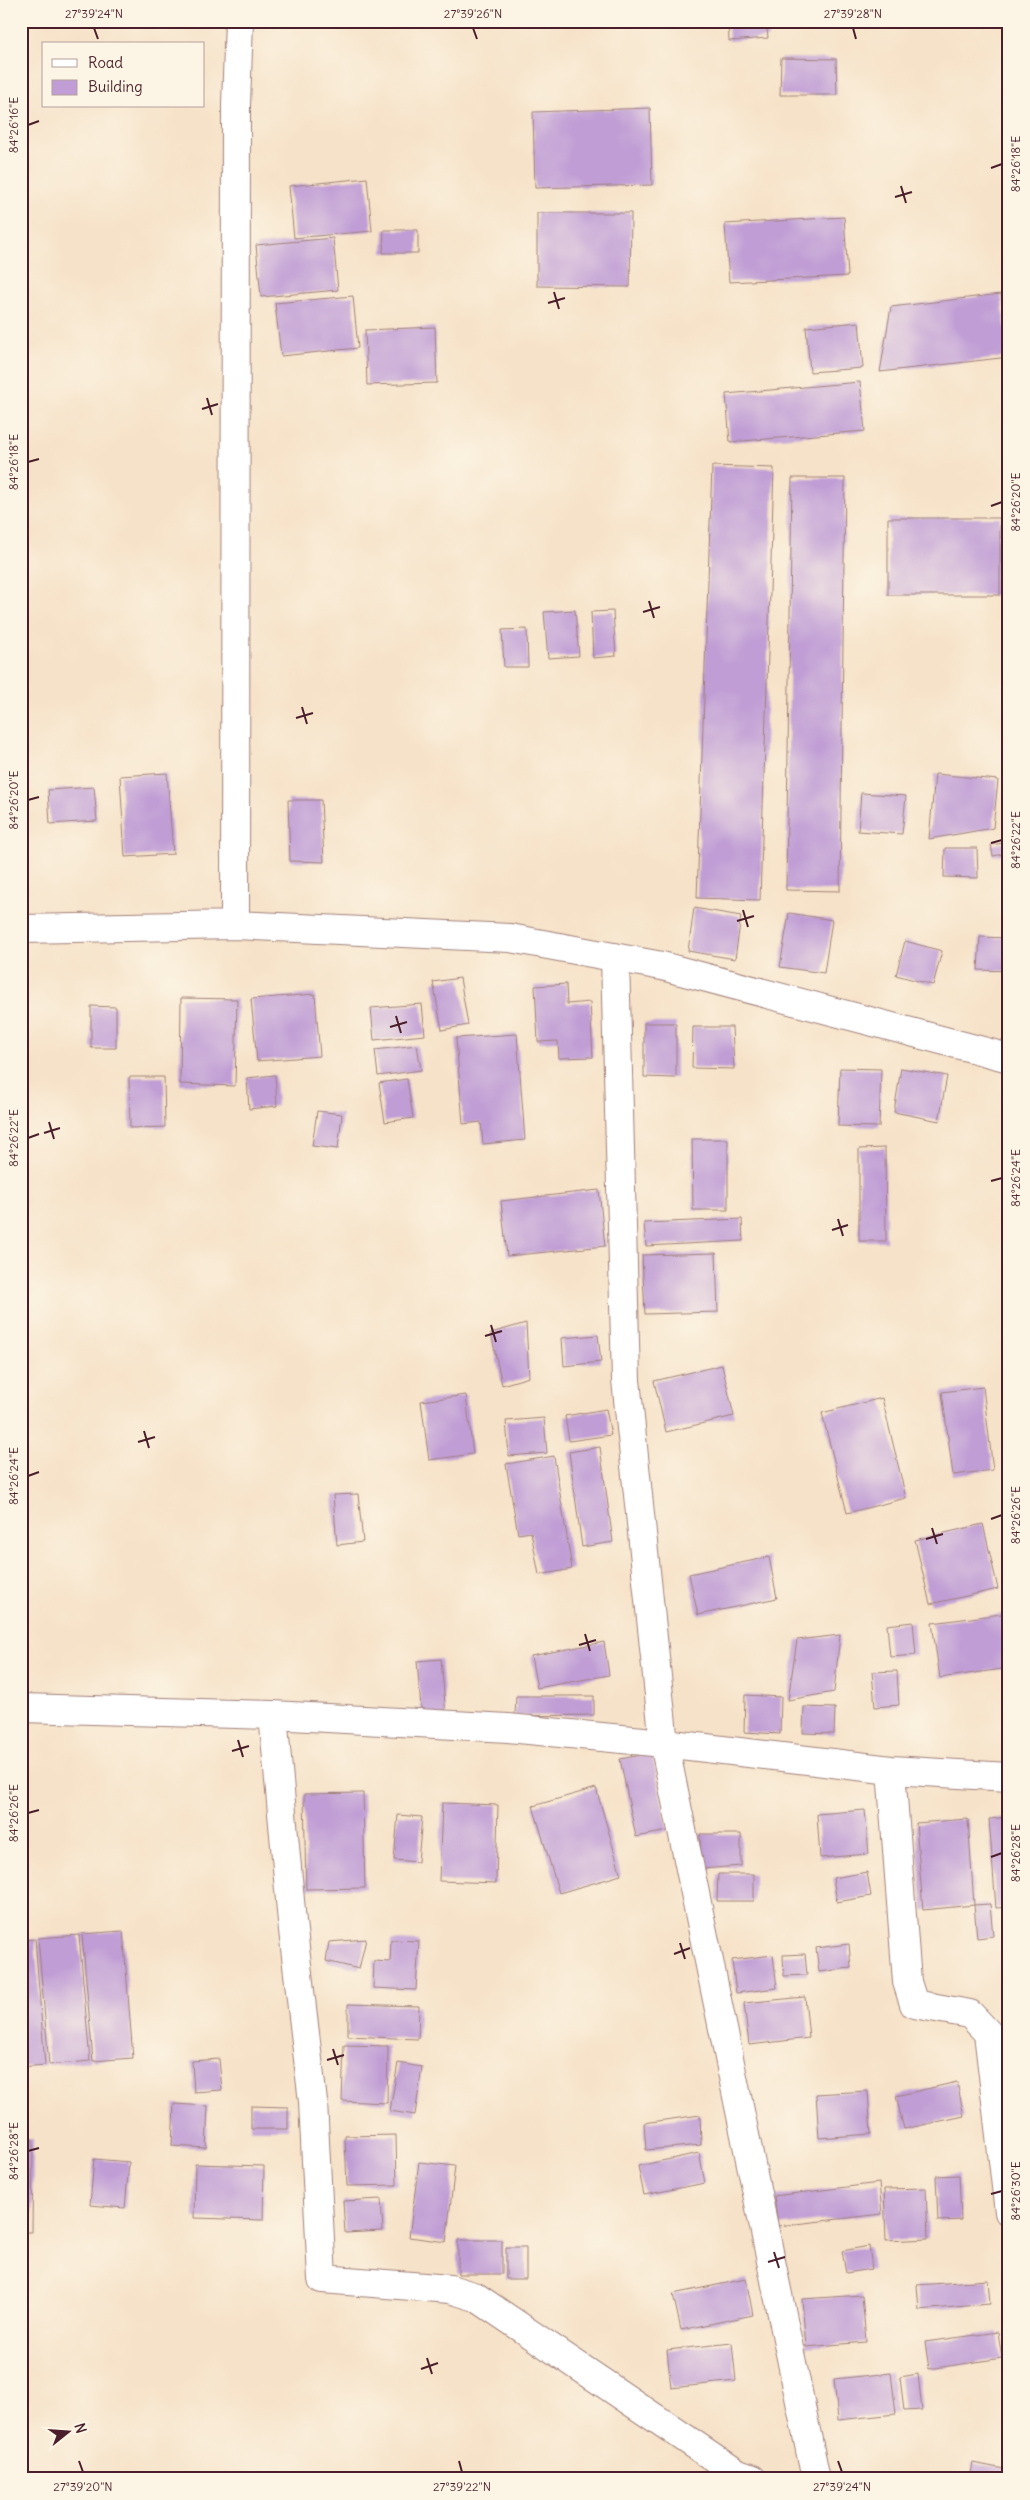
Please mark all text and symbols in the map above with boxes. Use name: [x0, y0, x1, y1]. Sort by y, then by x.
text: 27°39'24"N: [65, 6, 123, 21]
text: 27°39'26"N: [444, 6, 502, 21]
text: 27°39'28"N: [824, 6, 882, 21]
legend: [42, 42, 205, 108]
text: Road: [88, 53, 123, 72]
text: Building: [88, 77, 143, 96]
text: 84°26'16"E: [6, 97, 21, 153]
text: 84°26'18"E: [1008, 136, 1023, 192]
text: 84°26'18"E: [6, 434, 21, 490]
text: 84°26'20"E: [1008, 472, 1023, 532]
text: 84°26'20"E: [6, 770, 21, 830]
text: 84°26'22"E: [1008, 811, 1023, 869]
text: 84°26'22"E: [6, 1109, 21, 1167]
text: 84°26'24"E: [1008, 1149, 1023, 1207]
text: 84°26'24"E: [6, 1447, 21, 1505]
text: 84°26'26"E: [1008, 1486, 1023, 1544]
text: 84°26'26"E: [6, 1784, 21, 1842]
text: 84°26'28"E: [1008, 1824, 1023, 1882]
text: 84°26'28"E: [6, 2122, 21, 2180]
text: 84°26'30"E: [1008, 2161, 1023, 2221]
north arrow: [42, 2408, 92, 2458]
text: N: [70, 2421, 90, 2435]
text: 27°39'20"N: [53, 2479, 113, 2494]
text: 27°39'22"N: [433, 2479, 491, 2494]
text: 27°39'24"N: [813, 2479, 871, 2494]

